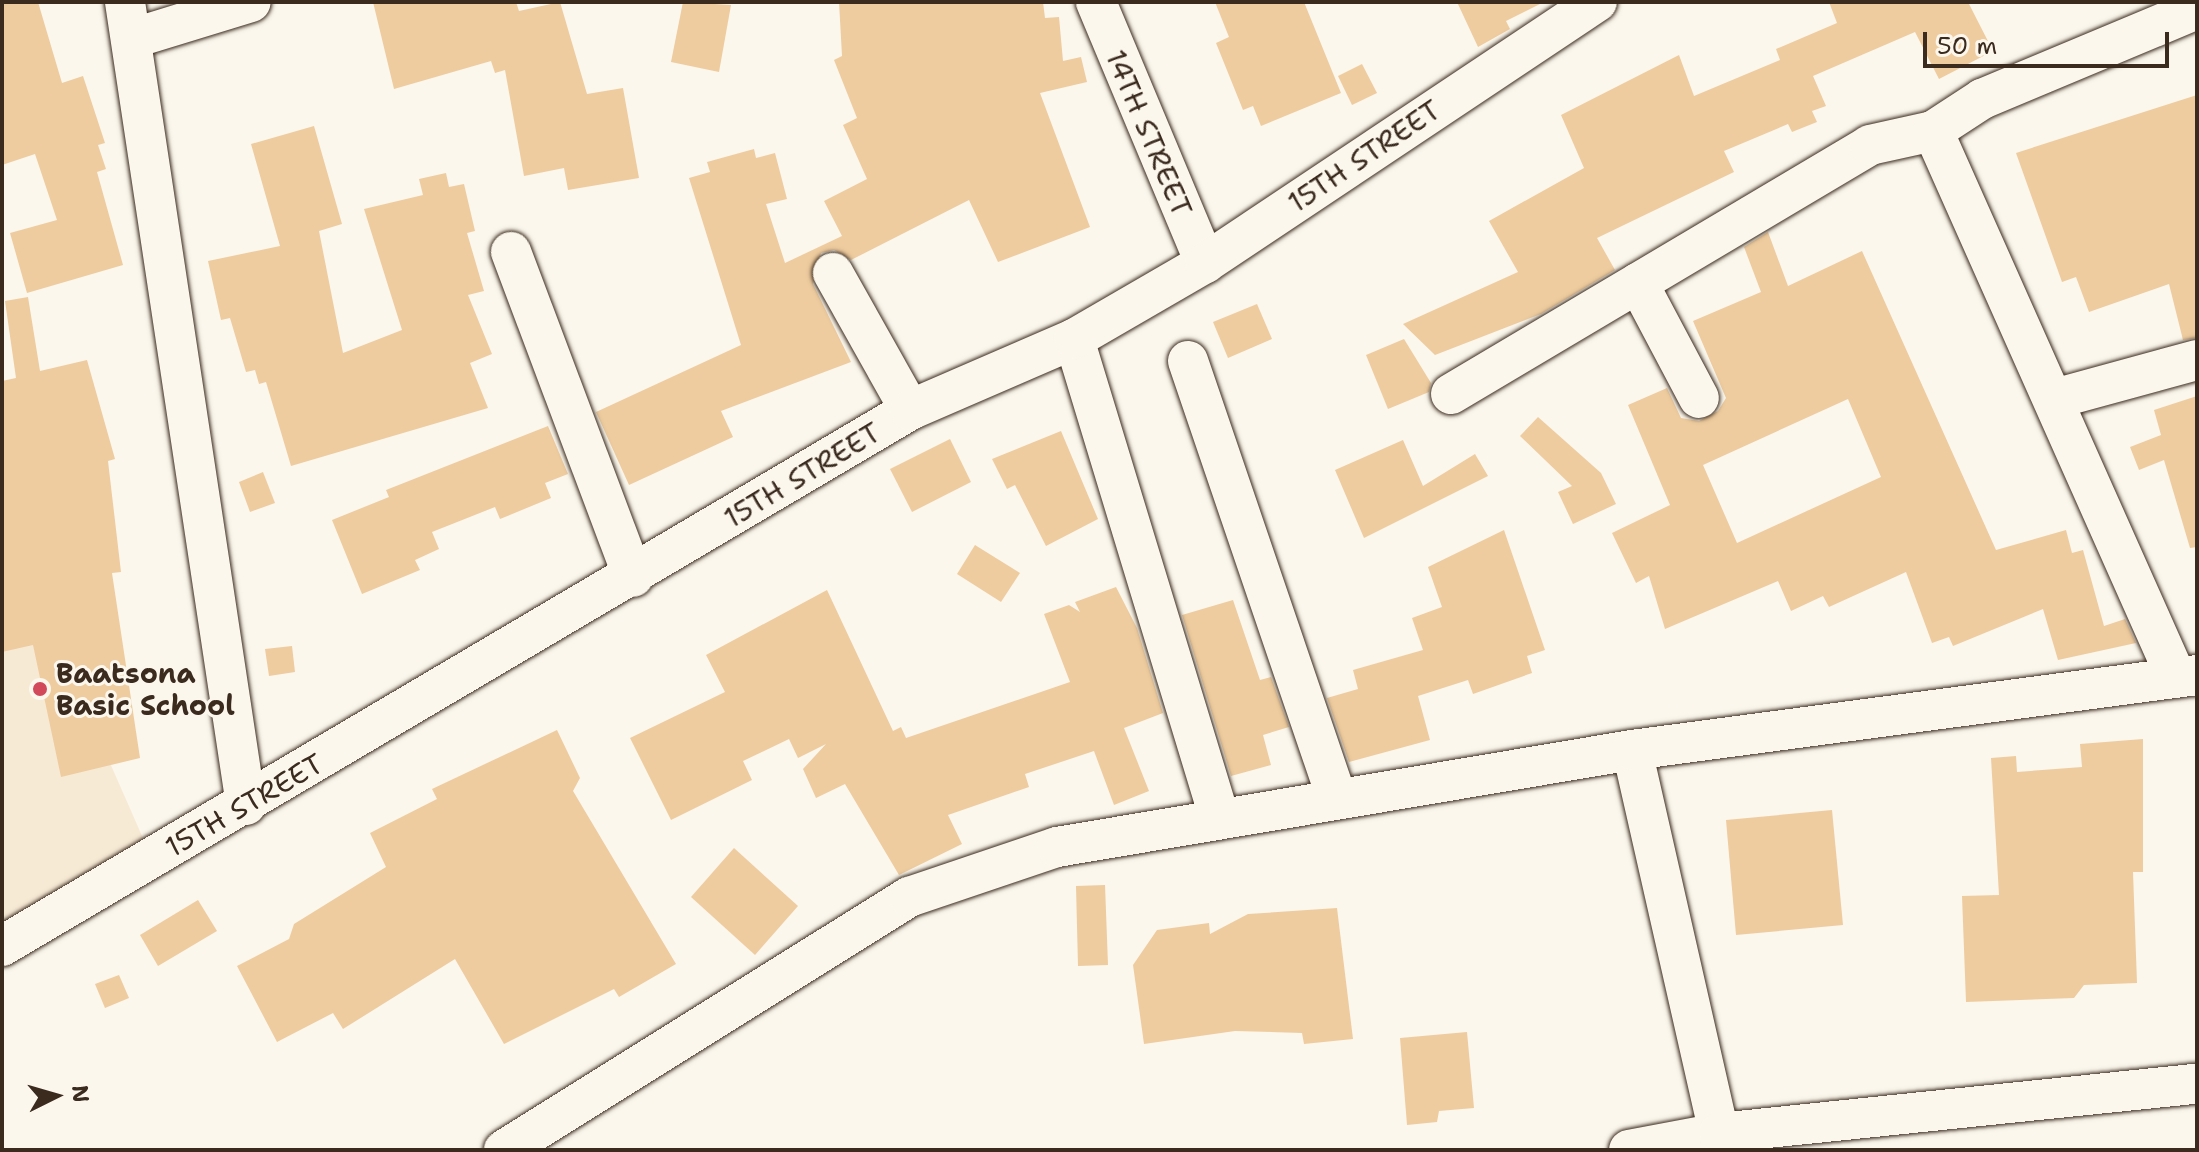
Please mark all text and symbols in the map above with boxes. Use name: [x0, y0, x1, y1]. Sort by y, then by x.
scale bar: [1927, 16, 2173, 66]
text: 50 m: [1937, 30, 1997, 62]
street label: 14TH STREET: [1099, 45, 1199, 221]
street label: 15TH STREET: [1281, 93, 1447, 219]
street label: 15TH STREET: [718, 415, 886, 535]
place label: Baatsona Basic School: [56, 656, 235, 722]
marker: Baatsona Basic School: [31, 680, 49, 698]
street label: 15TH STREET: [159, 746, 329, 864]
north arrow: [16, 1056, 96, 1136]
text: N: [65, 1084, 96, 1104]

